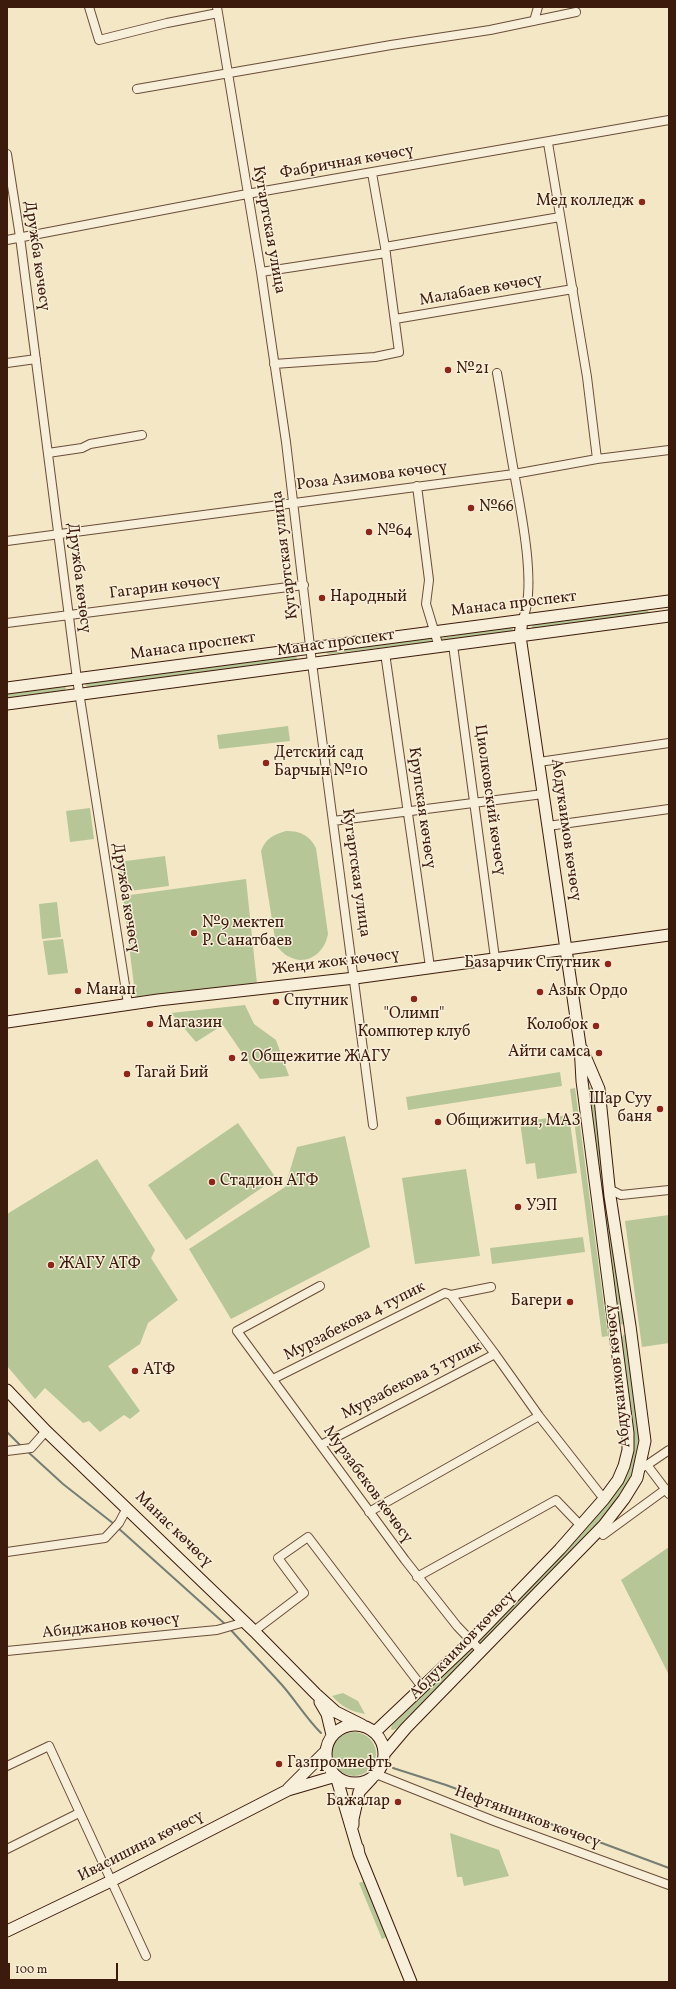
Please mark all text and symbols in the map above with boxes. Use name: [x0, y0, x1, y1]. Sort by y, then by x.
street label: Фабричная көчөсү: [279, 142, 415, 184]
street label: Кугартская улица: [247, 164, 289, 296]
place label: Мед колледж: [536, 192, 634, 212]
marker: Мед колледж: [637, 197, 647, 207]
street label: Дружба көчөсү: [19, 200, 53, 312]
street label: Малабаев көчөсү: [418, 271, 544, 311]
place label: №21: [456, 360, 489, 380]
marker: №21: [443, 365, 453, 375]
street label: Роза Азимова көчөсү: [296, 458, 448, 496]
street label: Кугартская улица: [269, 489, 303, 621]
place label: №66: [479, 498, 514, 518]
marker: №66: [466, 503, 476, 513]
street label: Дружба көчөсү: [62, 522, 94, 634]
place label: №64: [377, 522, 413, 542]
marker: №64: [364, 527, 374, 537]
street label: Гагарин көчөсү: [108, 572, 222, 604]
place label: Народный: [330, 588, 407, 608]
street label: Манаса проспект: [450, 588, 578, 622]
marker: Народный: [317, 593, 327, 603]
street label: Манас проспект: [276, 626, 396, 662]
street label: Манаса проспект: [129, 629, 257, 665]
street label: Циолковский көчөсү: [469, 723, 509, 877]
place label: Детский сад Барчын №10: [274, 744, 368, 782]
street label: Крупская көчөсү: [403, 746, 439, 870]
street label: Абдукаимов көчөсү: [545, 757, 585, 903]
marker: Детский сад Барчын №10: [261, 758, 271, 768]
street label: Кугартская улица: [336, 807, 374, 939]
street label: Дружба көчөсү: [107, 842, 143, 954]
place label: №9 мектеп Р. Санатбаев: [202, 914, 292, 952]
marker: №9 мектеп Р. Санатбаев: [189, 928, 199, 938]
street label: Жеңи жок көчөсү: [271, 946, 401, 980]
place label: Базарчик Спутник: [464, 954, 600, 974]
marker: Базарчик Спутник: [603, 959, 613, 969]
place label: Манап: [86, 981, 136, 1001]
place label: Азык Ордо: [548, 982, 628, 1002]
marker: Манап: [73, 986, 83, 996]
marker: Азык Ордо: [535, 987, 545, 997]
place label: Спутник: [284, 992, 348, 1012]
marker: "Олимп" Компютер клуб: [409, 994, 419, 1004]
marker: Спутник: [271, 997, 281, 1007]
place label: "Олимп" Компютер клуб: [358, 1005, 470, 1043]
place label: Магазин: [158, 1014, 222, 1034]
place label: Колобок: [527, 1016, 588, 1036]
marker: Магазин: [145, 1019, 155, 1029]
marker: Колобок: [591, 1021, 601, 1031]
place label: Айти самса: [508, 1043, 591, 1063]
place label: 2 Общежитие ЖАГУ: [240, 1048, 391, 1068]
marker: Айти самса: [594, 1048, 604, 1058]
marker: 2 Общежитие ЖАГУ: [227, 1053, 237, 1063]
place label: Тагай Бий: [135, 1064, 209, 1084]
marker: Тагай Бий: [122, 1069, 132, 1079]
place label: Шар Суу баня: [589, 1090, 652, 1128]
marker: Шар Суу баня: [655, 1104, 665, 1114]
place label: Общижития, МАЗ: [446, 1112, 581, 1132]
marker: Общижития, МАЗ: [433, 1117, 443, 1127]
place label: Стадион АТФ: [220, 1172, 318, 1192]
marker: Стадион АТФ: [207, 1177, 217, 1187]
place label: УЭП: [526, 1197, 558, 1217]
marker: УЭП: [513, 1202, 523, 1212]
place label: ЖАГУ АТФ: [59, 1255, 141, 1275]
marker: ЖАГУ АТФ: [46, 1260, 56, 1270]
street label: Мурзабекова 4 тупик: [281, 1278, 429, 1366]
place label: Багери: [511, 1292, 562, 1312]
marker: Багери: [565, 1297, 575, 1307]
street label: Абдукаимов көчөсү: [602, 1303, 636, 1449]
street label: Мурзабекова 3 тупик: [339, 1337, 485, 1425]
place label: АТФ: [143, 1361, 175, 1381]
marker: АТФ: [130, 1366, 140, 1376]
street label: Мурзабеков көчөсү: [318, 1423, 416, 1547]
street label: Манас көчөсү: [130, 1488, 216, 1572]
street label: Абдукаимов көчөсү: [406, 1588, 520, 1704]
street label: Абиджанов көчөсү: [41, 1610, 181, 1644]
place label: Газпромнефть: [287, 1754, 392, 1774]
marker: Газпромнефть: [274, 1759, 284, 1769]
street label: Нефтянников көчөсү: [451, 1783, 603, 1853]
place label: Бажалар: [326, 1792, 390, 1812]
marker: Бажалар: [393, 1797, 403, 1807]
street label: Ивасишина көчөсү: [75, 1807, 207, 1887]
scale bar: [10, 1955, 120, 1981]
text: 100 m: [15, 1962, 47, 1978]

